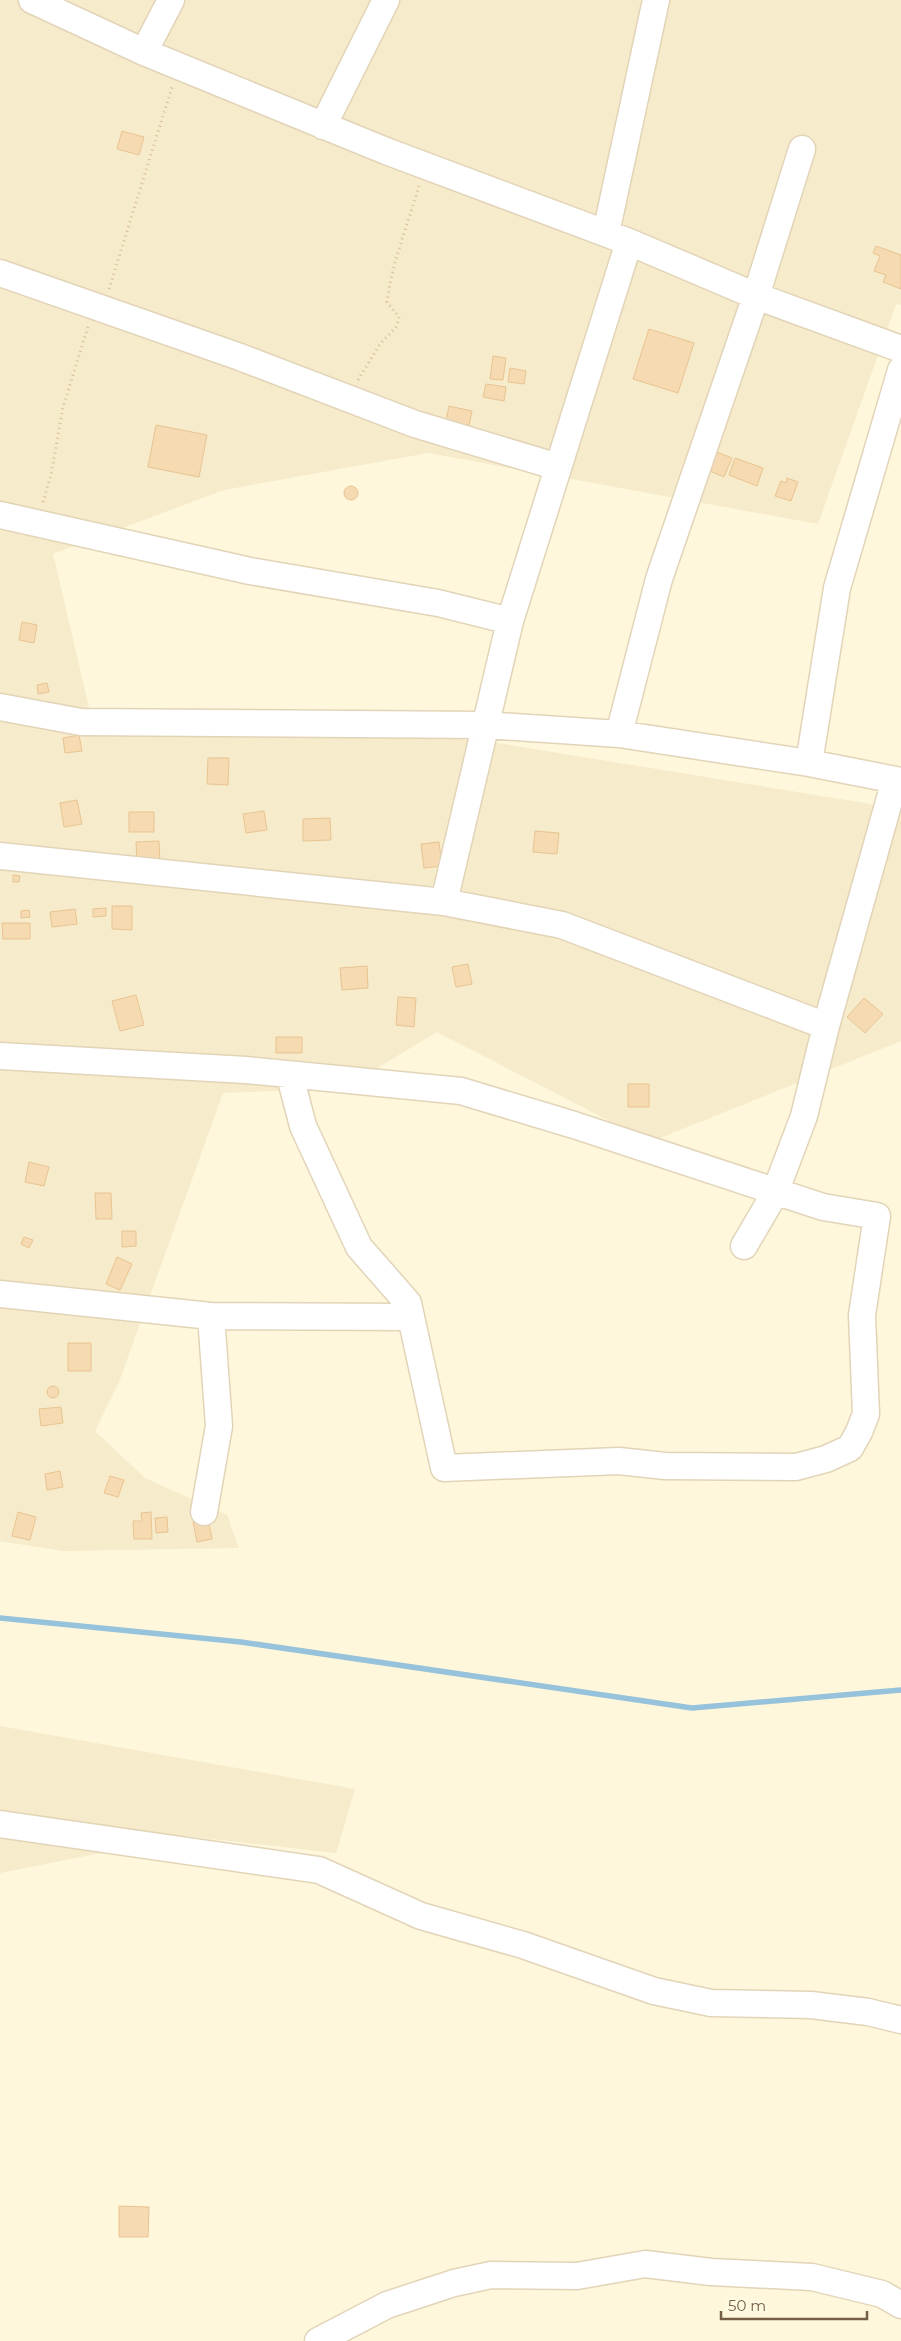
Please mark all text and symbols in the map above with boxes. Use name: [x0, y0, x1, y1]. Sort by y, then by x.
scale bar: [721, 2288, 867, 2320]
text: 50 m: [728, 2296, 766, 2315]

